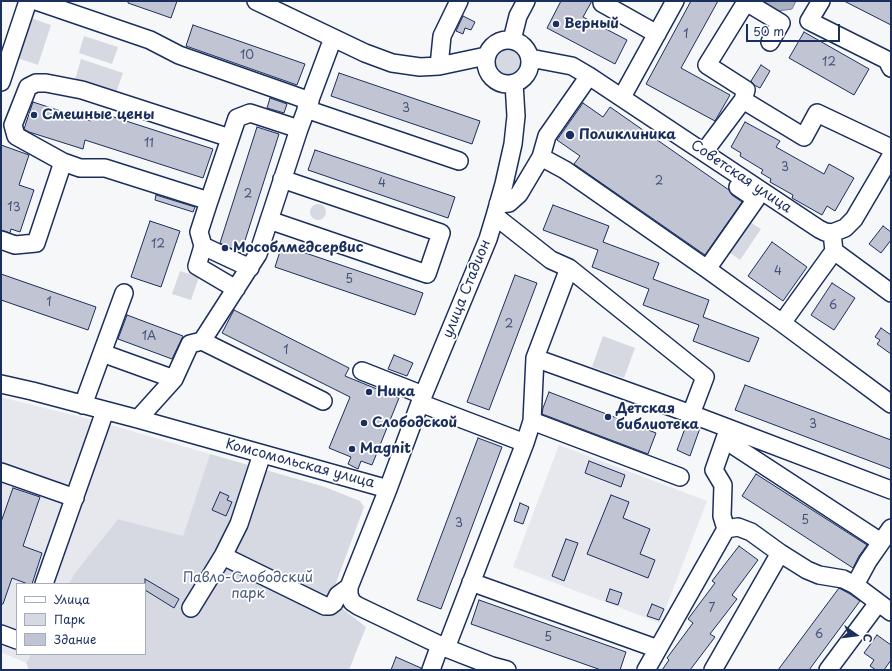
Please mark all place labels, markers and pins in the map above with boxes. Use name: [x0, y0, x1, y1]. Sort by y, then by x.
place label: Верный: [564, 16, 619, 32]
marker: Верный: [551, 19, 561, 29]
place label: Смешные цены: [42, 107, 155, 123]
marker: Смешные цены: [29, 110, 39, 120]
place label: Поликлиника: [579, 127, 676, 143]
marker: Поликлиника: [564, 129, 576, 141]
place label: Мособлмедсервис: [233, 240, 363, 256]
marker: Мособлмедсервис: [220, 243, 230, 253]
place label: Ника: [377, 384, 415, 400]
marker: Ника: [364, 387, 374, 397]
place label: Детская библиотека: [616, 401, 699, 434]
marker: Детская библиотека: [603, 412, 613, 422]
place label: Слободской: [372, 415, 457, 431]
marker: Слободской: [359, 418, 369, 428]
place label: Magnit: [360, 441, 411, 457]
marker: Magnit: [347, 444, 357, 454]

